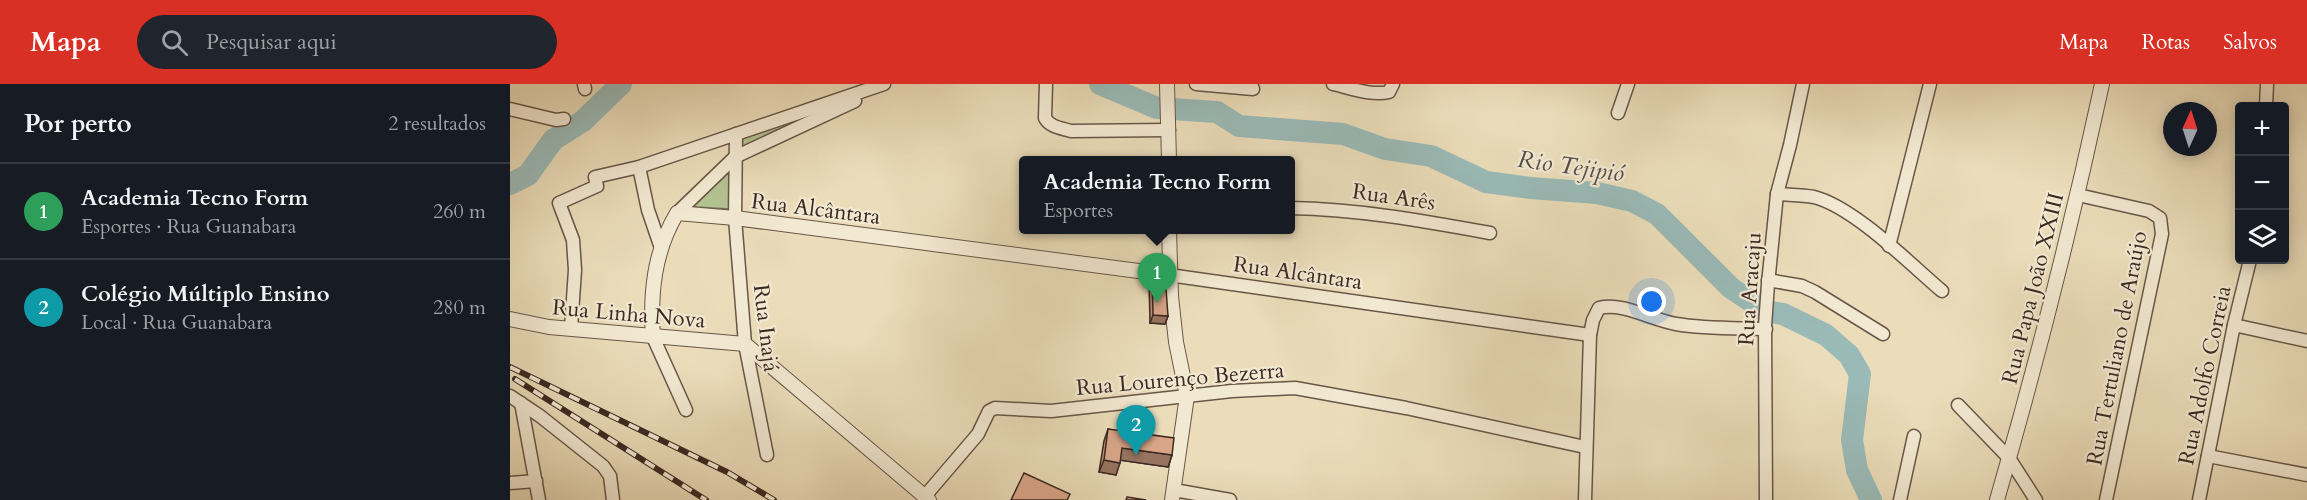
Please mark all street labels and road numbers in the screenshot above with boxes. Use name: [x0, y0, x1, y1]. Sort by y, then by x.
street label: Rua Arês: [1350, 176, 1437, 218]
street label: Rua Alcântara: [750, 186, 883, 232]
street label: Rua Papa João XXIII: [1995, 189, 2071, 387]
street label: Rua Tertuliano de Araújo: [2080, 228, 2154, 468]
street label: Rua Aracaju: [1731, 231, 1769, 347]
street label: Rua Alcântara: [1231, 249, 1365, 297]
street label: Rua Adolfo Correia: [2171, 282, 2239, 468]
street label: Rua Inajá: [746, 283, 786, 374]
street label: Rua Linha Nova: [551, 292, 707, 336]
street label: Rua Lourenço Bezerra: [1075, 355, 1286, 403]

